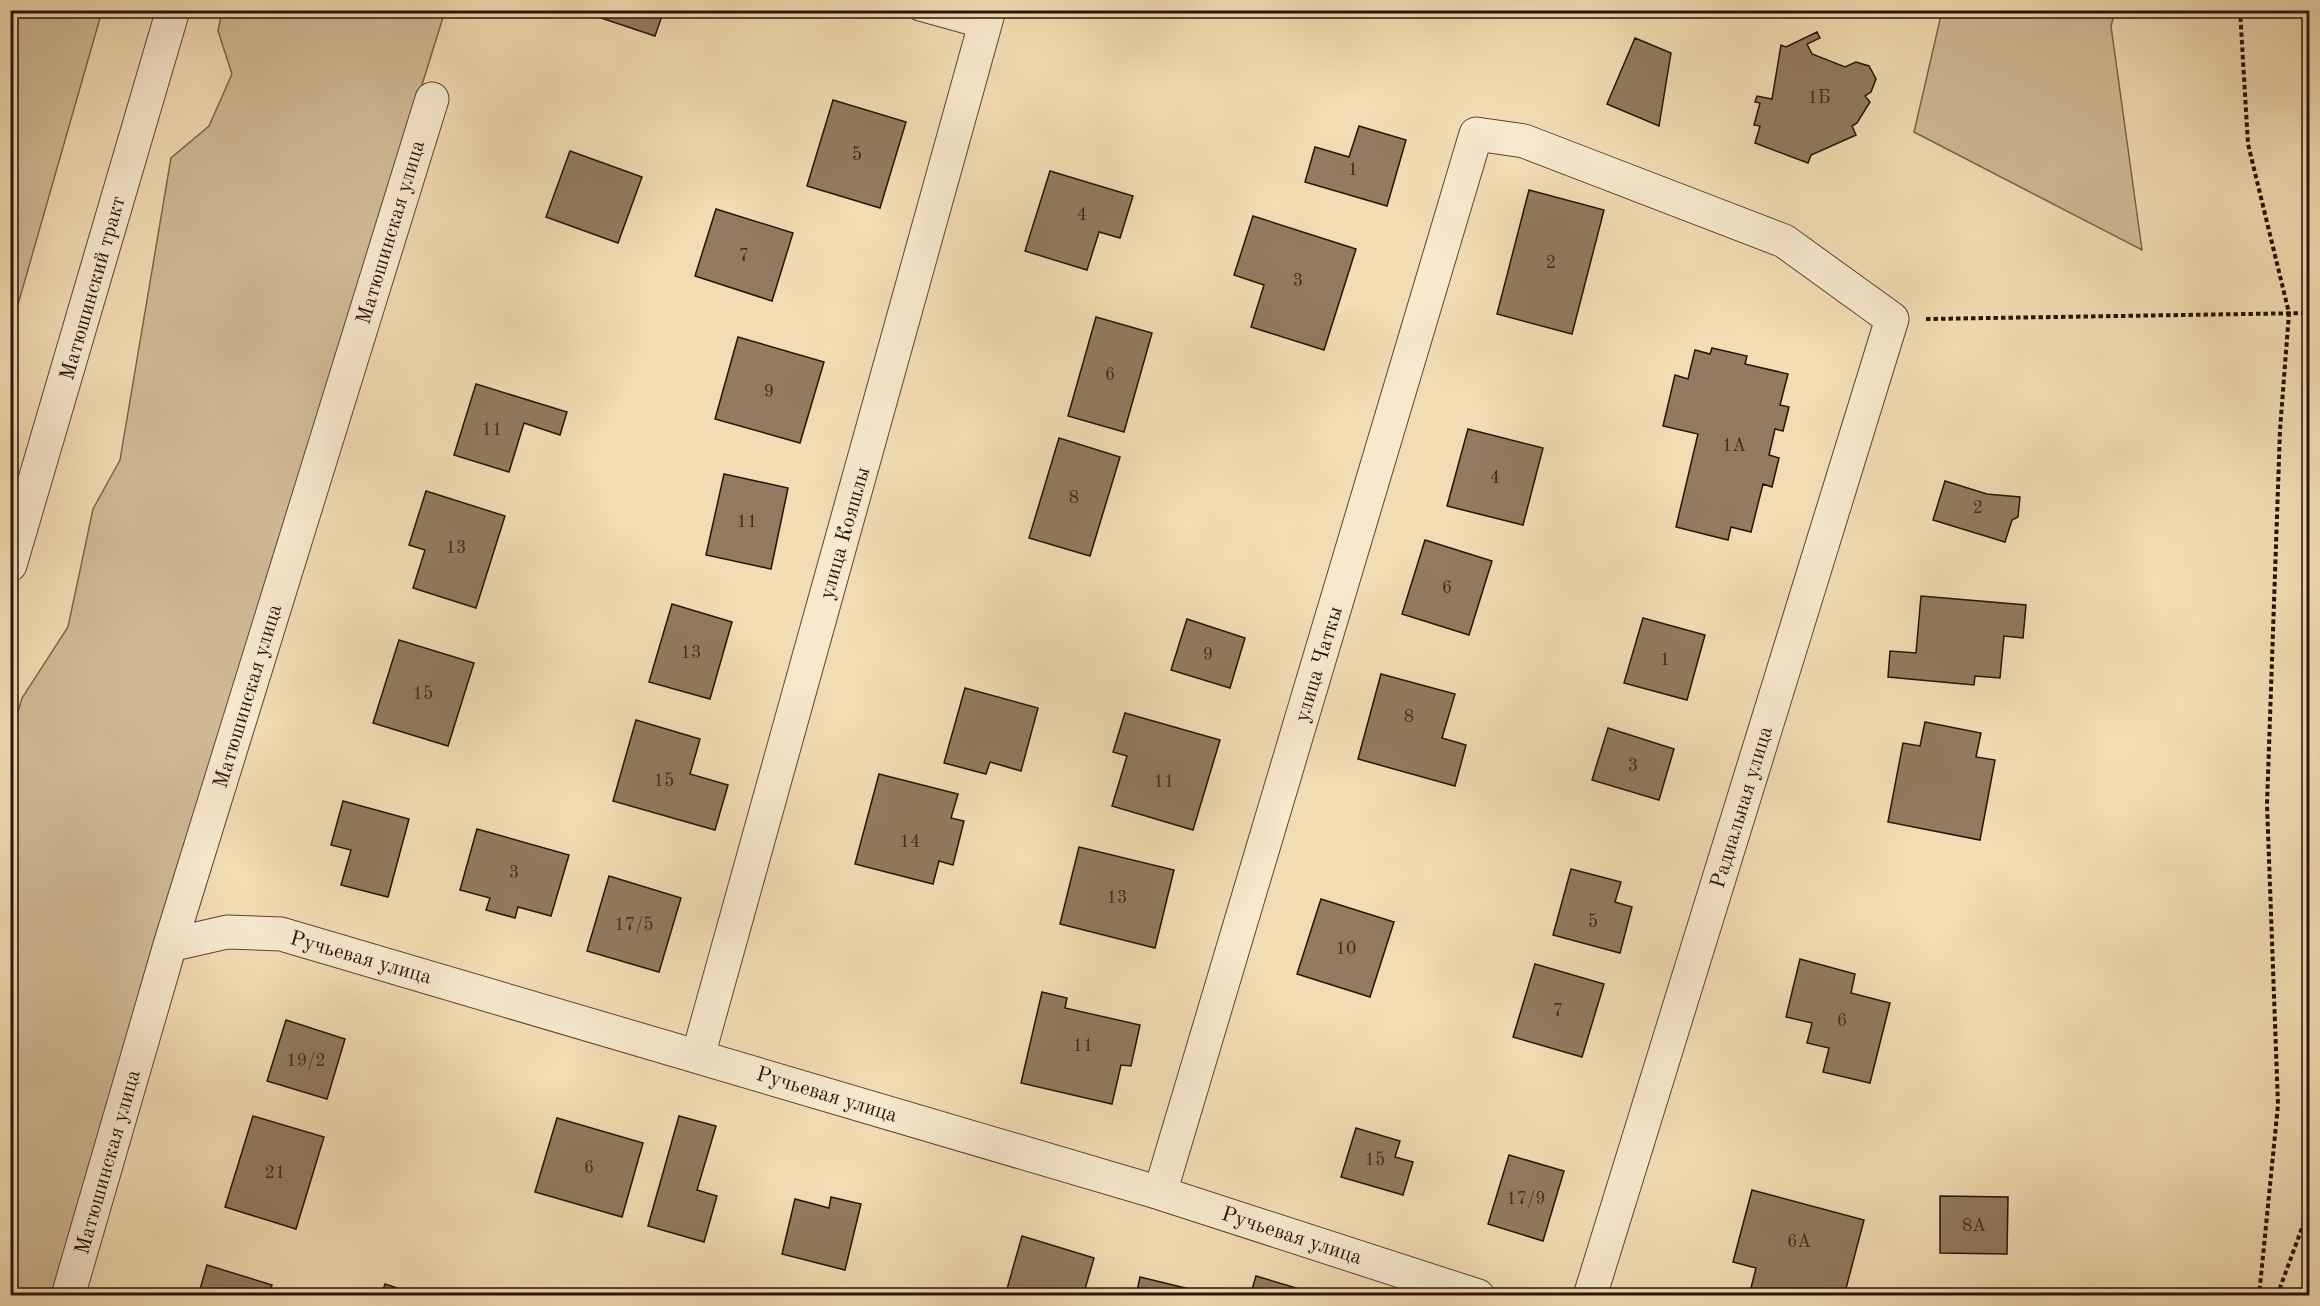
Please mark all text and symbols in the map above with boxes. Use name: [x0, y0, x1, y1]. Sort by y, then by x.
house number: 1Б: [1807, 89, 1831, 107]
street label: Матюшинская улица: [353, 138, 429, 327]
house number: 5: [852, 146, 862, 164]
house number: 1: [1348, 161, 1358, 179]
street label: Матюшинский тракт: [57, 194, 130, 383]
house number: 4: [1077, 206, 1087, 224]
house number: 7: [739, 247, 749, 265]
house number: 2: [1546, 254, 1556, 272]
house number: 3: [1293, 272, 1303, 290]
house number: 6: [1105, 366, 1115, 384]
house number: 9: [764, 383, 774, 401]
house number: 11: [482, 421, 502, 439]
house number: 1А: [1722, 437, 1746, 455]
street label: улица Кояшлы: [817, 465, 874, 602]
house number: 4: [1490, 469, 1500, 487]
house number: 8: [1069, 489, 1079, 507]
house number: 2: [1973, 499, 1983, 517]
house number: 11: [737, 513, 757, 531]
house number: 13: [446, 539, 466, 557]
house number: 6: [1442, 579, 1452, 597]
street label: Матюшинская улица: [210, 602, 286, 791]
street label: улица Чаткы: [1292, 604, 1347, 725]
house number: 13: [681, 644, 701, 662]
house number: 9: [1203, 646, 1213, 664]
house number: 1: [1660, 651, 1670, 669]
house number: 15: [413, 685, 433, 703]
house number: 8: [1404, 708, 1414, 726]
street label: Радиальная улица: [1708, 724, 1777, 891]
house number: 3: [1628, 757, 1638, 775]
house number: 15: [654, 772, 674, 790]
house number: 11: [1154, 773, 1174, 791]
house number: 14: [900, 833, 920, 851]
house number: 3: [509, 864, 519, 882]
house number: 13: [1107, 889, 1127, 907]
house number: 5: [1588, 913, 1598, 931]
house number: 17/5: [614, 916, 654, 934]
street label: Ручьевая улица: [287, 928, 434, 989]
house number: 10: [1336, 940, 1356, 958]
house number: 7: [1553, 1002, 1563, 1020]
house number: 6: [1837, 1012, 1847, 1030]
house number: 11: [1073, 1037, 1093, 1055]
house number: 19/2: [286, 1052, 326, 1070]
street label: Ручьевая улица: [754, 1064, 900, 1127]
street label: Матюшинская улица: [72, 1068, 145, 1257]
house number: 15: [1365, 1151, 1385, 1169]
house number: 6: [584, 1159, 594, 1177]
house number: 21: [265, 1164, 285, 1182]
house number: 17/9: [1506, 1190, 1546, 1208]
street label: Ручьевая улица: [1219, 1204, 1364, 1269]
house number: 8А: [1962, 1217, 1986, 1235]
house number: 6А: [1787, 1233, 1811, 1251]

